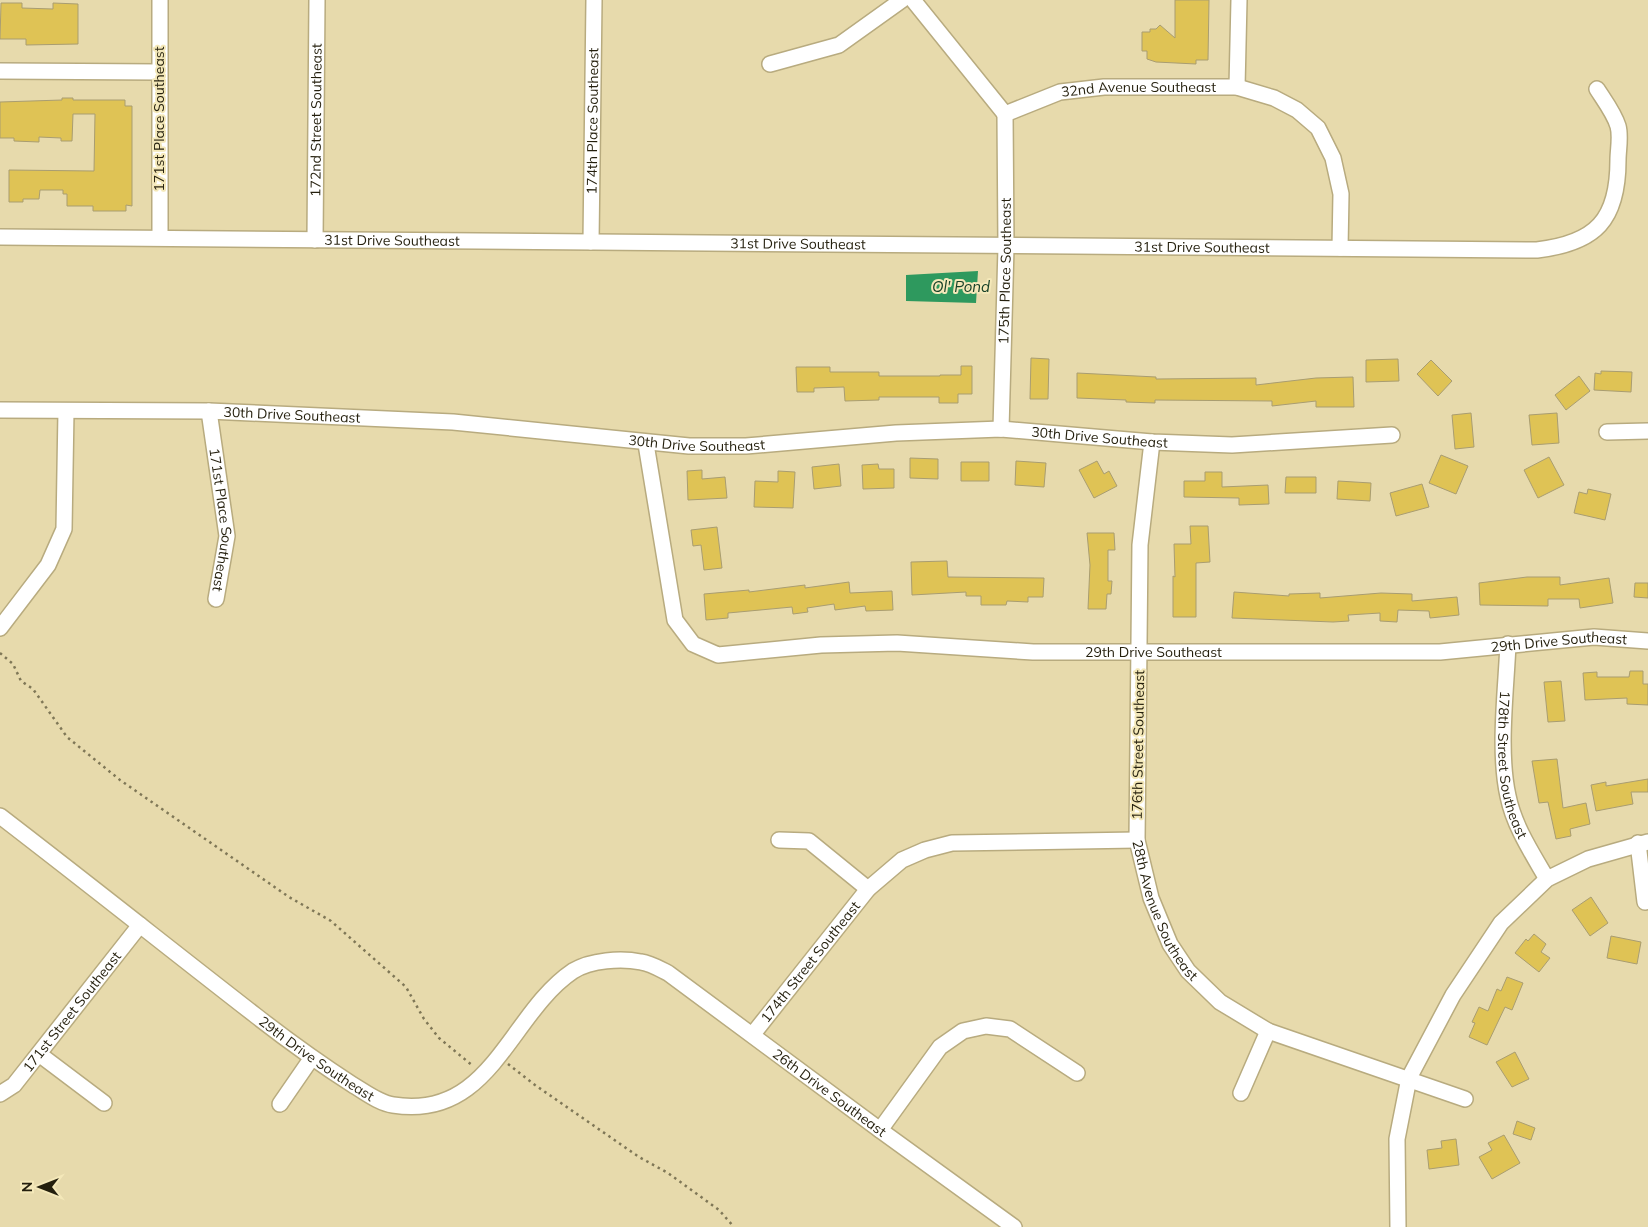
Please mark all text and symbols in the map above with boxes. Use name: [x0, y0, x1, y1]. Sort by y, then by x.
street label: 172nd Street Southeast: [306, 43, 326, 197]
street label: 171st Place Southeast: [150, 46, 168, 192]
street label: 174th Place Southeast: [583, 47, 602, 194]
street label: 32nd Avenue Southeast: [1060, 78, 1216, 101]
street label: 175th Place Southeast: [994, 198, 1015, 345]
street label: 31st Drive Southeast: [324, 231, 460, 250]
street label: 31st Drive Southeast: [730, 234, 866, 253]
street label: 31st Drive Southeast: [1134, 238, 1270, 257]
water label: Ol' Pond: [932, 277, 990, 296]
street label: 30th Drive Southeast: [223, 403, 361, 427]
street label: 30th Drive Southeast: [1031, 423, 1168, 452]
street label: 30th Drive Southeast: [627, 431, 766, 455]
street label: 171st Place Southeast: [205, 447, 236, 593]
street label: 29th Drive Southeast: [1490, 628, 1628, 656]
street label: 29th Drive Southeast: [1085, 643, 1222, 661]
street label: 176th Street Southeast: [1128, 670, 1148, 820]
street label: 178th Street Southeast: [1494, 690, 1532, 842]
street label: 28th Avenue Southeast: [1128, 838, 1202, 985]
street label: 174th Street Southeast: [756, 897, 864, 1026]
street label: 171st Street Southeast: [19, 948, 125, 1076]
street label: 29th Drive Southeast: [255, 1012, 378, 1105]
street label: 26th Drive Southeast: [769, 1045, 890, 1141]
north arrow: [15, 1162, 65, 1212]
text: N: [18, 1182, 36, 1192]

